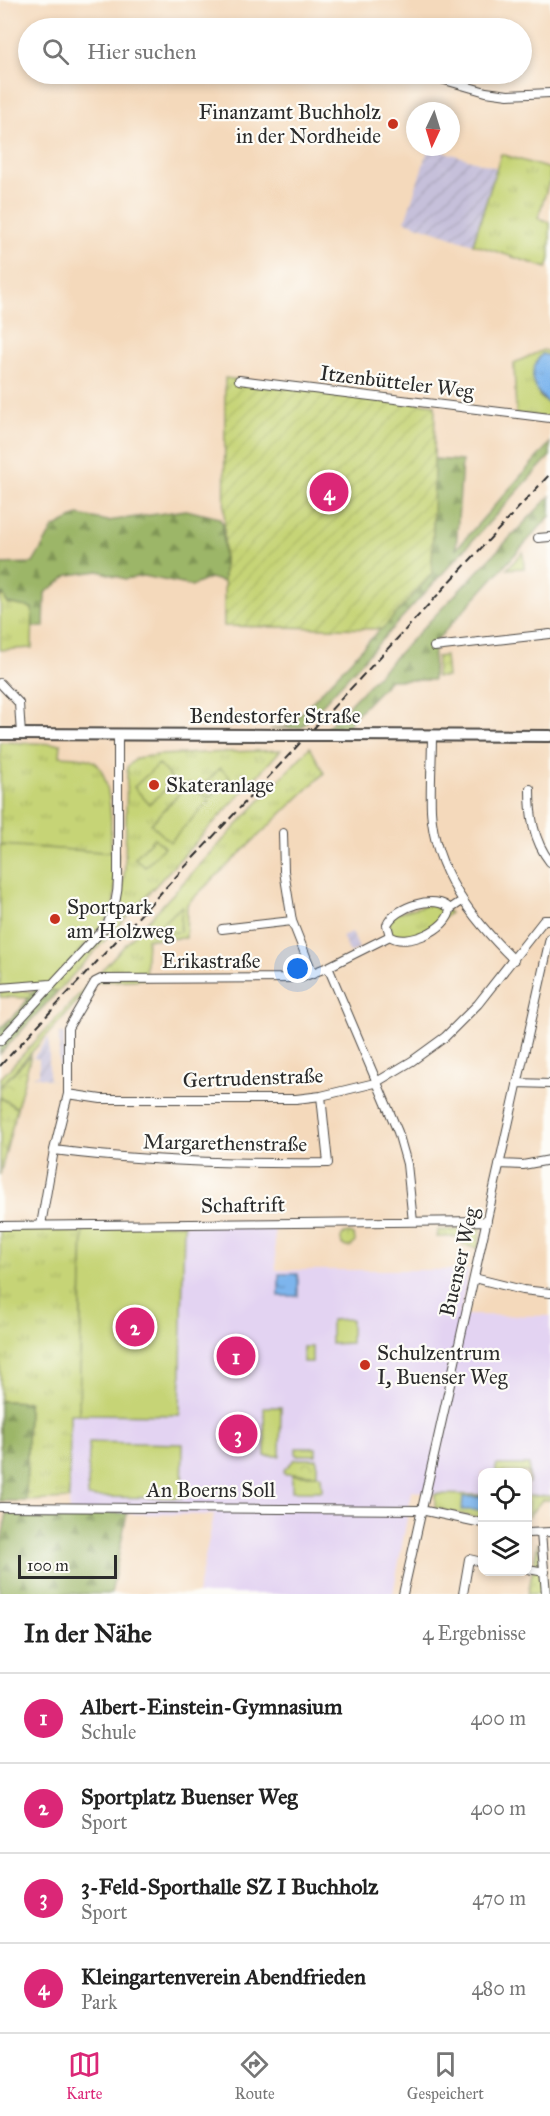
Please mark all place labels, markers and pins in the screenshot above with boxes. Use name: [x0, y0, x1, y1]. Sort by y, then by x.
place label: Finanzamt Buchholz in der Nordheide: [199, 99, 381, 149]
marker: Finanzamt Buchholz in der Nordheide: [386, 117, 400, 131]
pin: 4: [310, 470, 348, 514]
place label: Skateranlage: [166, 772, 274, 798]
marker: Skateranlage: [147, 778, 161, 792]
place label: Sportpark am Holzweg: [67, 894, 174, 944]
marker: Sportpark am Holzweg: [48, 912, 62, 926]
pin: 2: [116, 1304, 154, 1350]
pin: 1: [216, 1334, 256, 1378]
place label: Schulzentrum I, Buenser Weg: [377, 1340, 508, 1390]
marker: Schulzentrum I, Buenser Weg: [358, 1358, 372, 1372]
pin: 3: [218, 1412, 258, 1456]

